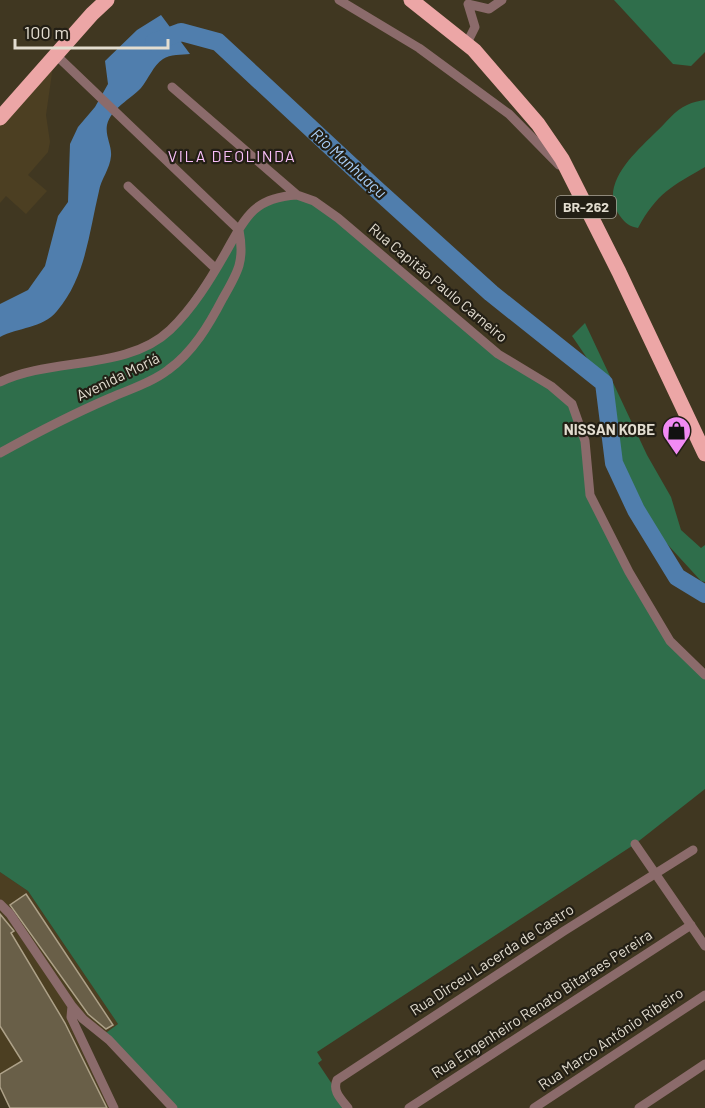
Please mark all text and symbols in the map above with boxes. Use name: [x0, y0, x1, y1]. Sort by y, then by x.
scale bar: [15, 12, 168, 50]
text: 100 m: [24, 21, 69, 43]
water label: Rio Manhuaçu: [308, 124, 391, 201]
district label: VILA DEOLINDA: [168, 146, 296, 165]
road number: BR-262: [556, 196, 616, 218]
street label: Rua Capitão Paulo Carneiro: [366, 219, 512, 346]
street label: Avenida Moriá: [73, 348, 162, 404]
shop icon: NISSAN KOBE: [660, 414, 692, 456]
place label: NISSAN KOBE: [564, 420, 655, 438]
street label: Rua Dirceu Lacerda de Castro: [406, 899, 577, 1019]
street label: Rua Engenheiro Renato Bitaraes Pereira: [428, 925, 655, 1081]
street label: Rua Marco Antônio Ribeiro: [535, 983, 686, 1093]

